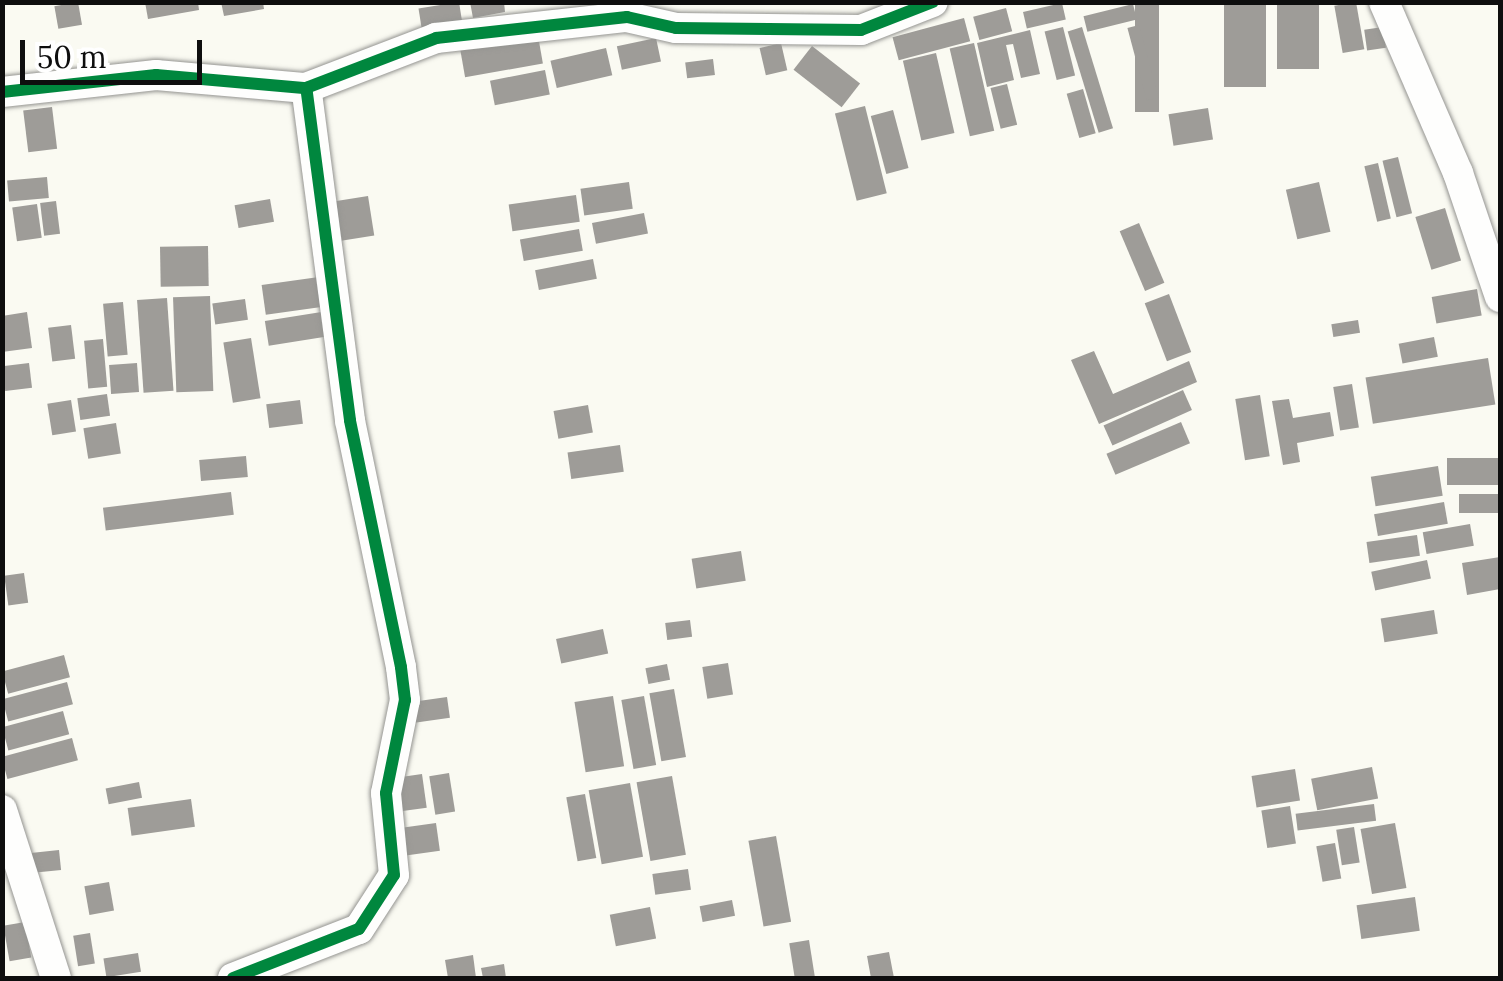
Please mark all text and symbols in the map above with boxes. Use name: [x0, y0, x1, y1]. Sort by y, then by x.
scale bar: [25, 20, 208, 82]
text: 50 m: [37, 38, 107, 76]

